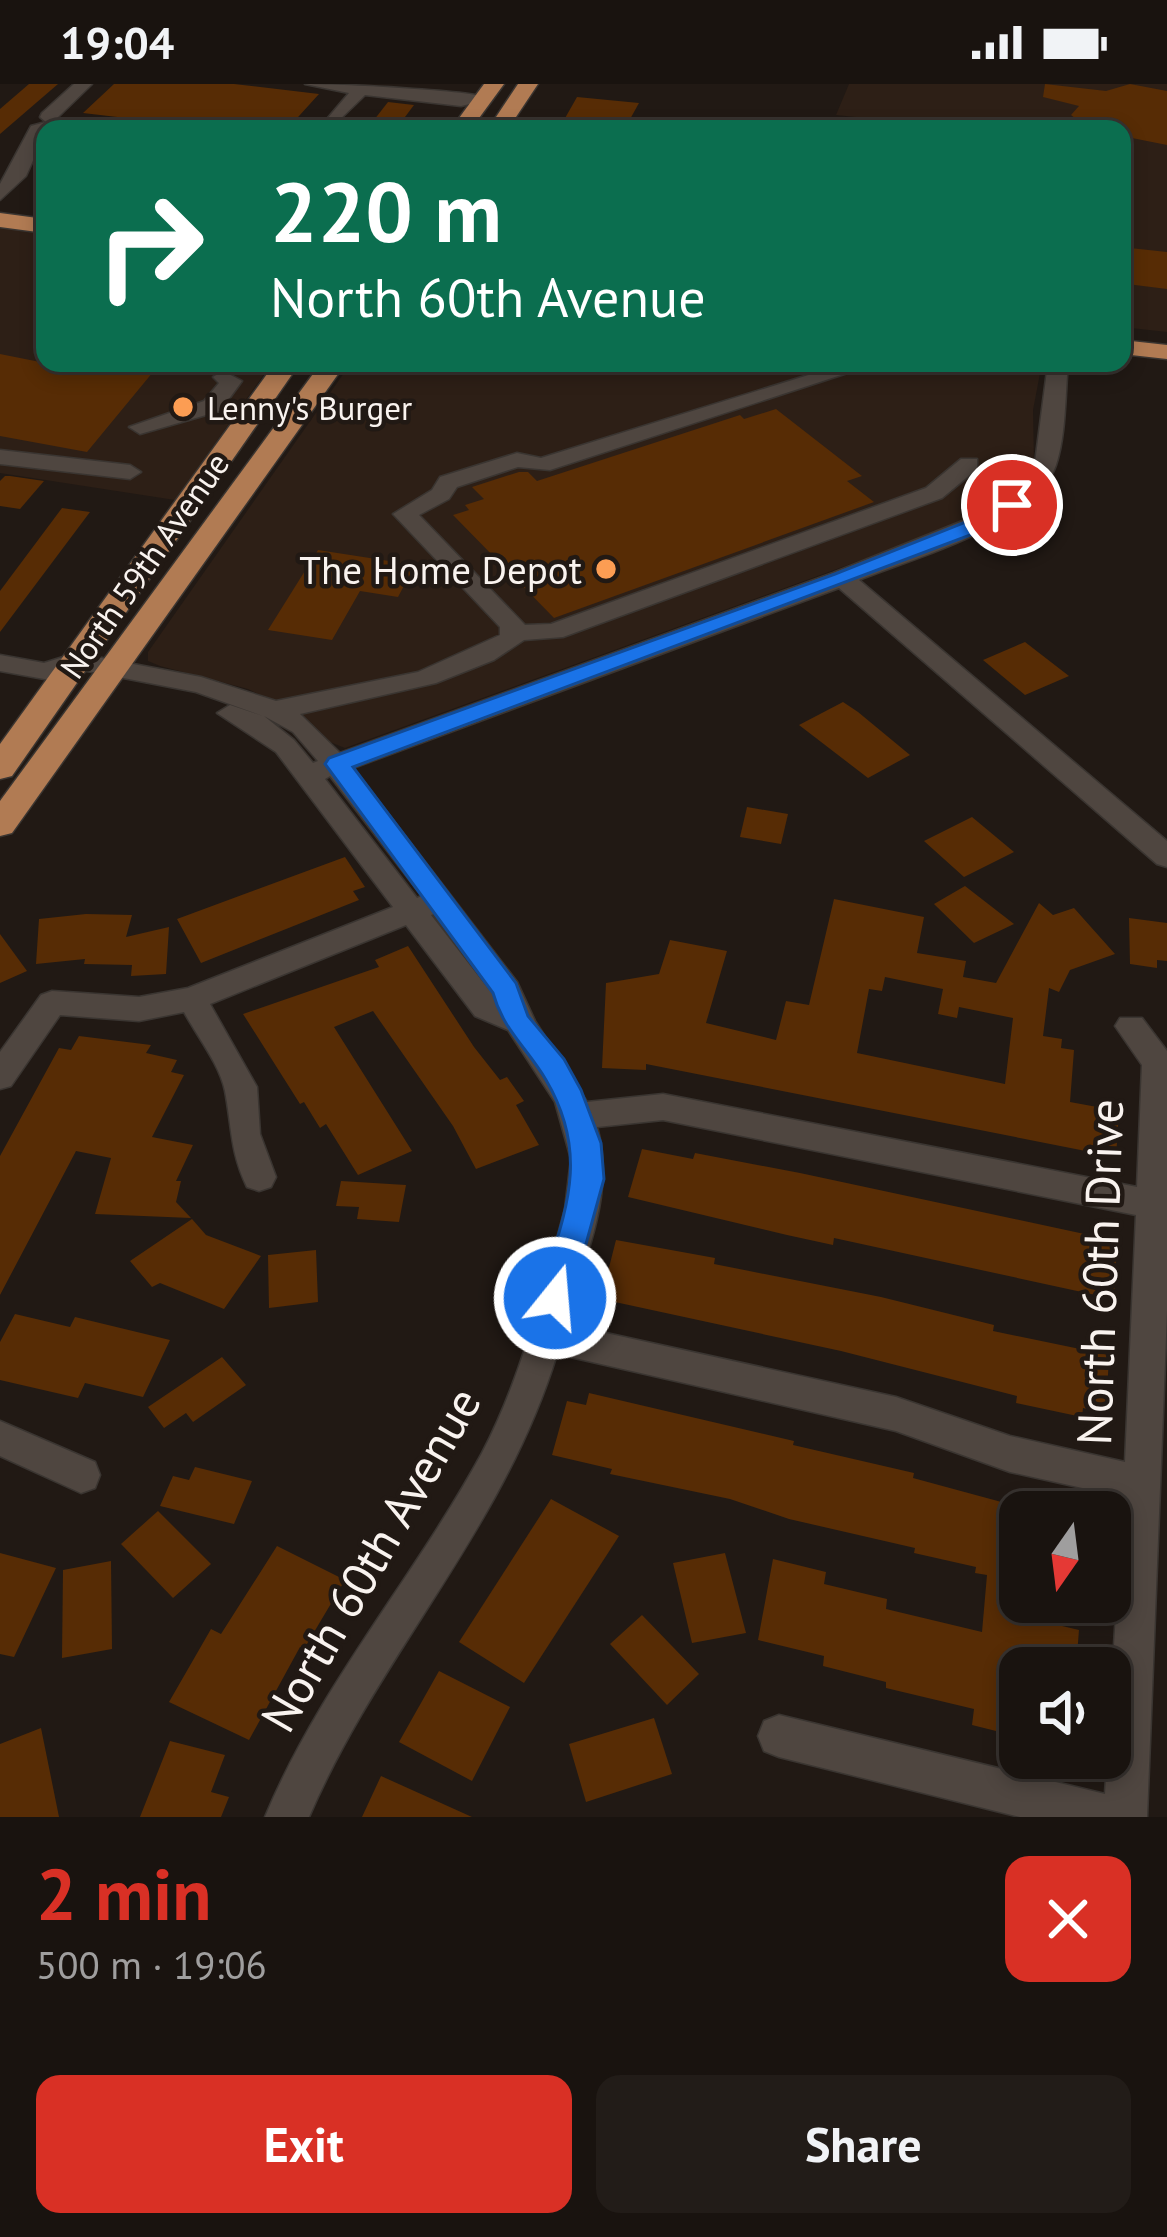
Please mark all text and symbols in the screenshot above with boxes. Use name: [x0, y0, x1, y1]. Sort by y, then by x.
text: 19:04: [60, 13, 174, 71]
text: 220 m: [270, 156, 502, 265]
icon: right: [72, 168, 228, 324]
text: North 60th Avenue: [270, 262, 706, 332]
place label: Lenny's Burger: [207, 386, 412, 429]
marker: Lenny's Burger: [170, 394, 196, 420]
street label: North 59th Avenue: [50, 444, 238, 686]
pin: [961, 454, 1063, 556]
icon: arrive: [979, 472, 1045, 538]
place label: The Home Depot: [299, 544, 582, 595]
marker: The Home Depot: [593, 556, 619, 582]
street label: North 60th Drive: [1062, 1098, 1136, 1446]
position arrow: [492, 1235, 618, 1361]
street label: North 60th Avenue: [246, 1376, 494, 1742]
north arrow: [999, 1491, 1131, 1623]
map controls: [999, 1491, 1131, 1779]
button: sound: [999, 1647, 1131, 1779]
text: 2 min: [36, 1847, 212, 1940]
button: close: [1005, 1856, 1131, 1982]
text: 500 m · 19:06: [36, 1939, 267, 1990]
button: Exit: [36, 2075, 572, 2213]
button: Share: [596, 2075, 1131, 2213]

